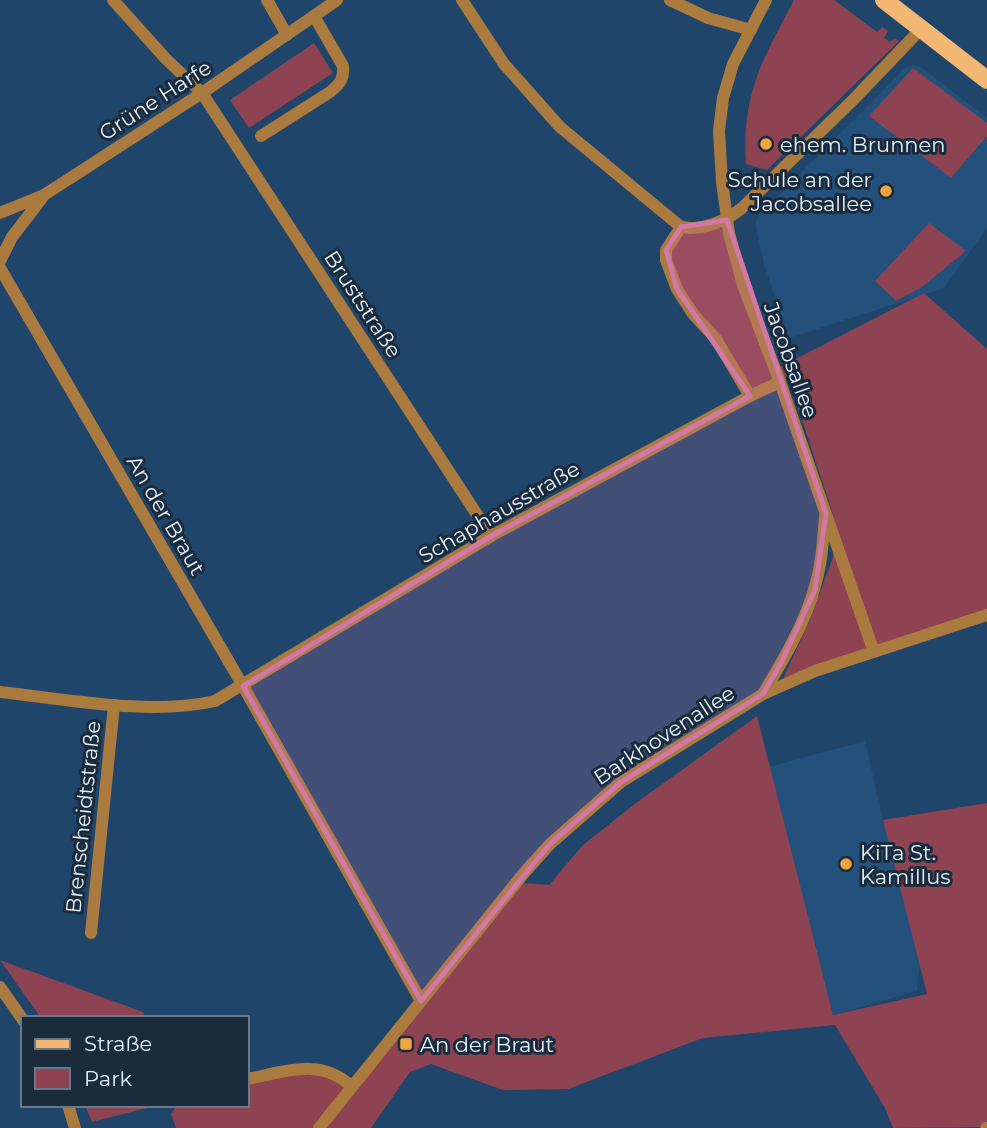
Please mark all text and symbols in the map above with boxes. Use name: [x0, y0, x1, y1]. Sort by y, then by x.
street label: Grüne Harfe: [94, 54, 216, 146]
place label: ehem. Brunnen: [780, 132, 945, 157]
marker: ehem. Brunnen: [758, 136, 774, 152]
place label: Schule an der Jacobsallee: [728, 167, 872, 216]
marker: Schule an der Jacobsallee: [878, 183, 894, 199]
street label: Bruststraße: [319, 246, 407, 362]
street label: Jacobsallee: [758, 298, 823, 421]
street label: An der Braut: [122, 451, 210, 579]
street label: Schaphausstraße: [414, 456, 584, 568]
street label: Barkhovenallee: [589, 680, 739, 790]
street label: Brenscheidtstraße: [60, 720, 106, 914]
place label: KiTa St. Kamillus: [860, 840, 951, 889]
marker: KiTa St. Kamillus: [838, 856, 854, 872]
legend: [21, 1016, 248, 1107]
text: Straße: [84, 1031, 152, 1056]
place label: An der Braut: [420, 1032, 554, 1057]
marker: An der Braut: [398, 1036, 414, 1052]
text: Park: [84, 1066, 132, 1091]

